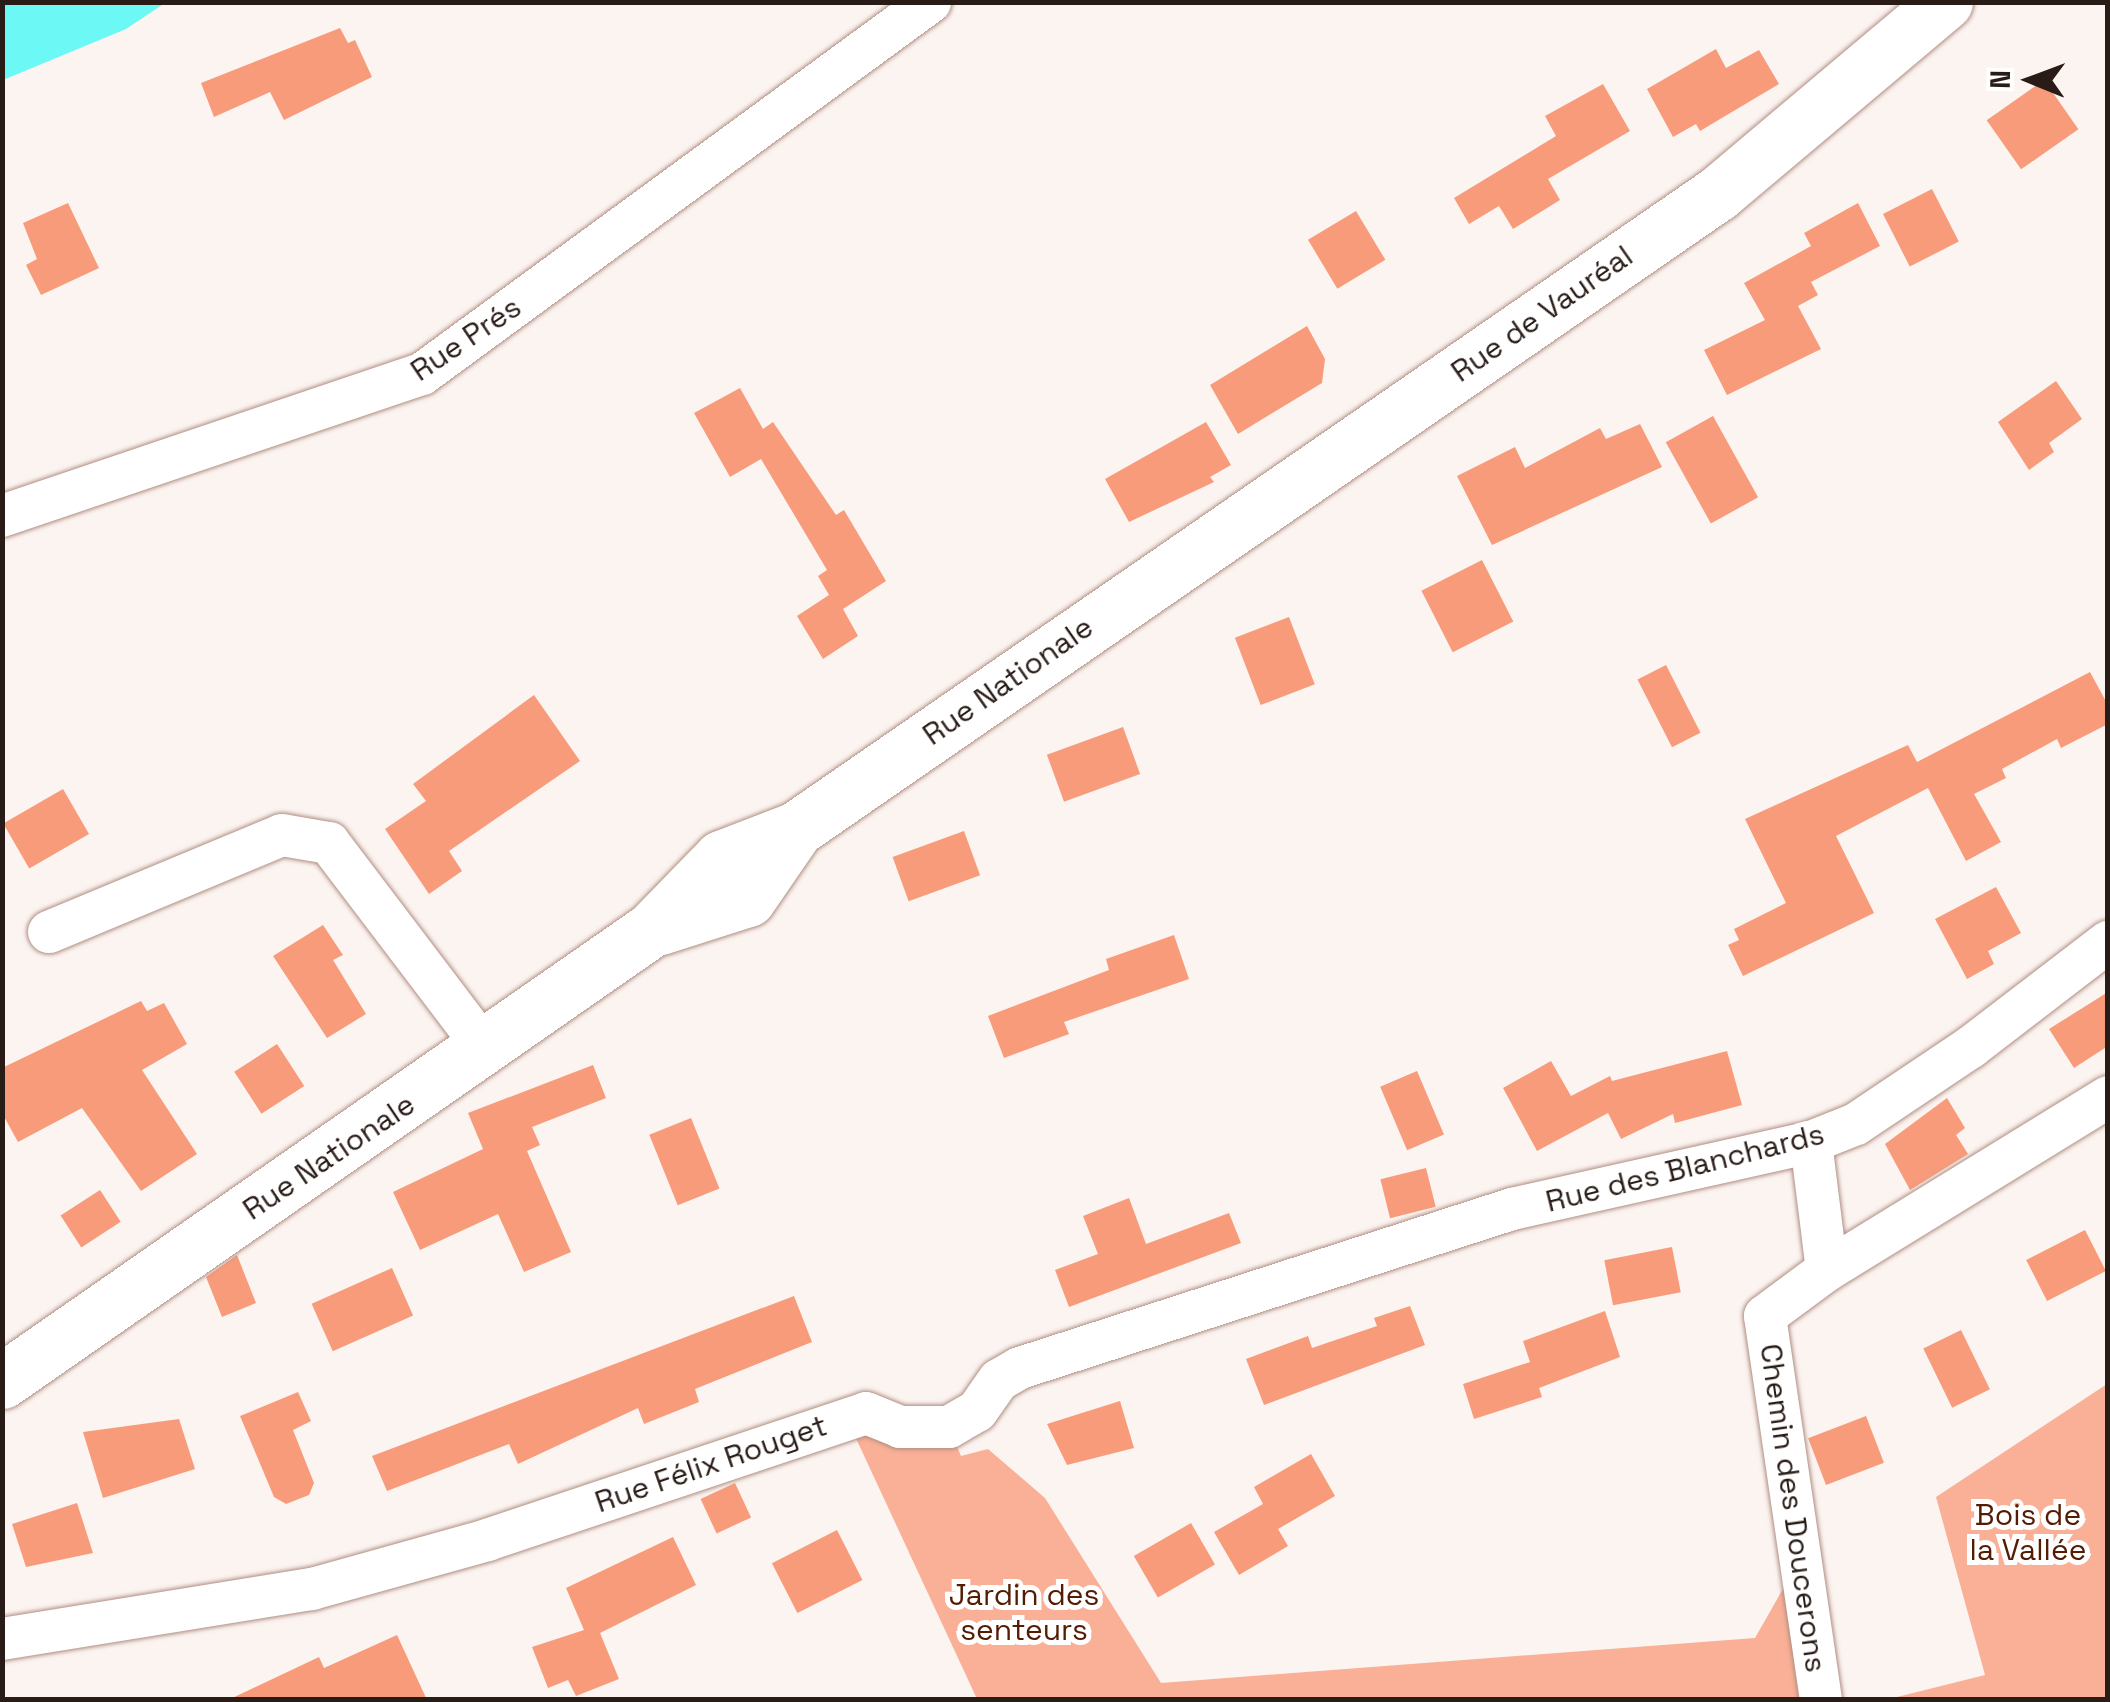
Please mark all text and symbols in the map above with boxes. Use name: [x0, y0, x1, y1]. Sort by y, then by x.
north arrow: [1980, 30, 2080, 130]
text: N: [1982, 70, 2018, 89]
street label: Rue de Vauréal: [1444, 238, 1640, 390]
street label: Rue Prés: [404, 289, 528, 389]
street label: Rue Nationale: [916, 609, 1100, 753]
street label: Rue Nationale: [236, 1086, 422, 1228]
street label: Rue des Blanchards: [1542, 1116, 1828, 1220]
street label: Chemin des Doucerons: [1752, 1341, 1834, 1675]
street label: Rue Félix Rouget: [590, 1407, 832, 1521]
park label: Bois de la Vallée: [1969, 1497, 2087, 1568]
park label: Jardin des senteurs: [949, 1577, 1099, 1648]

